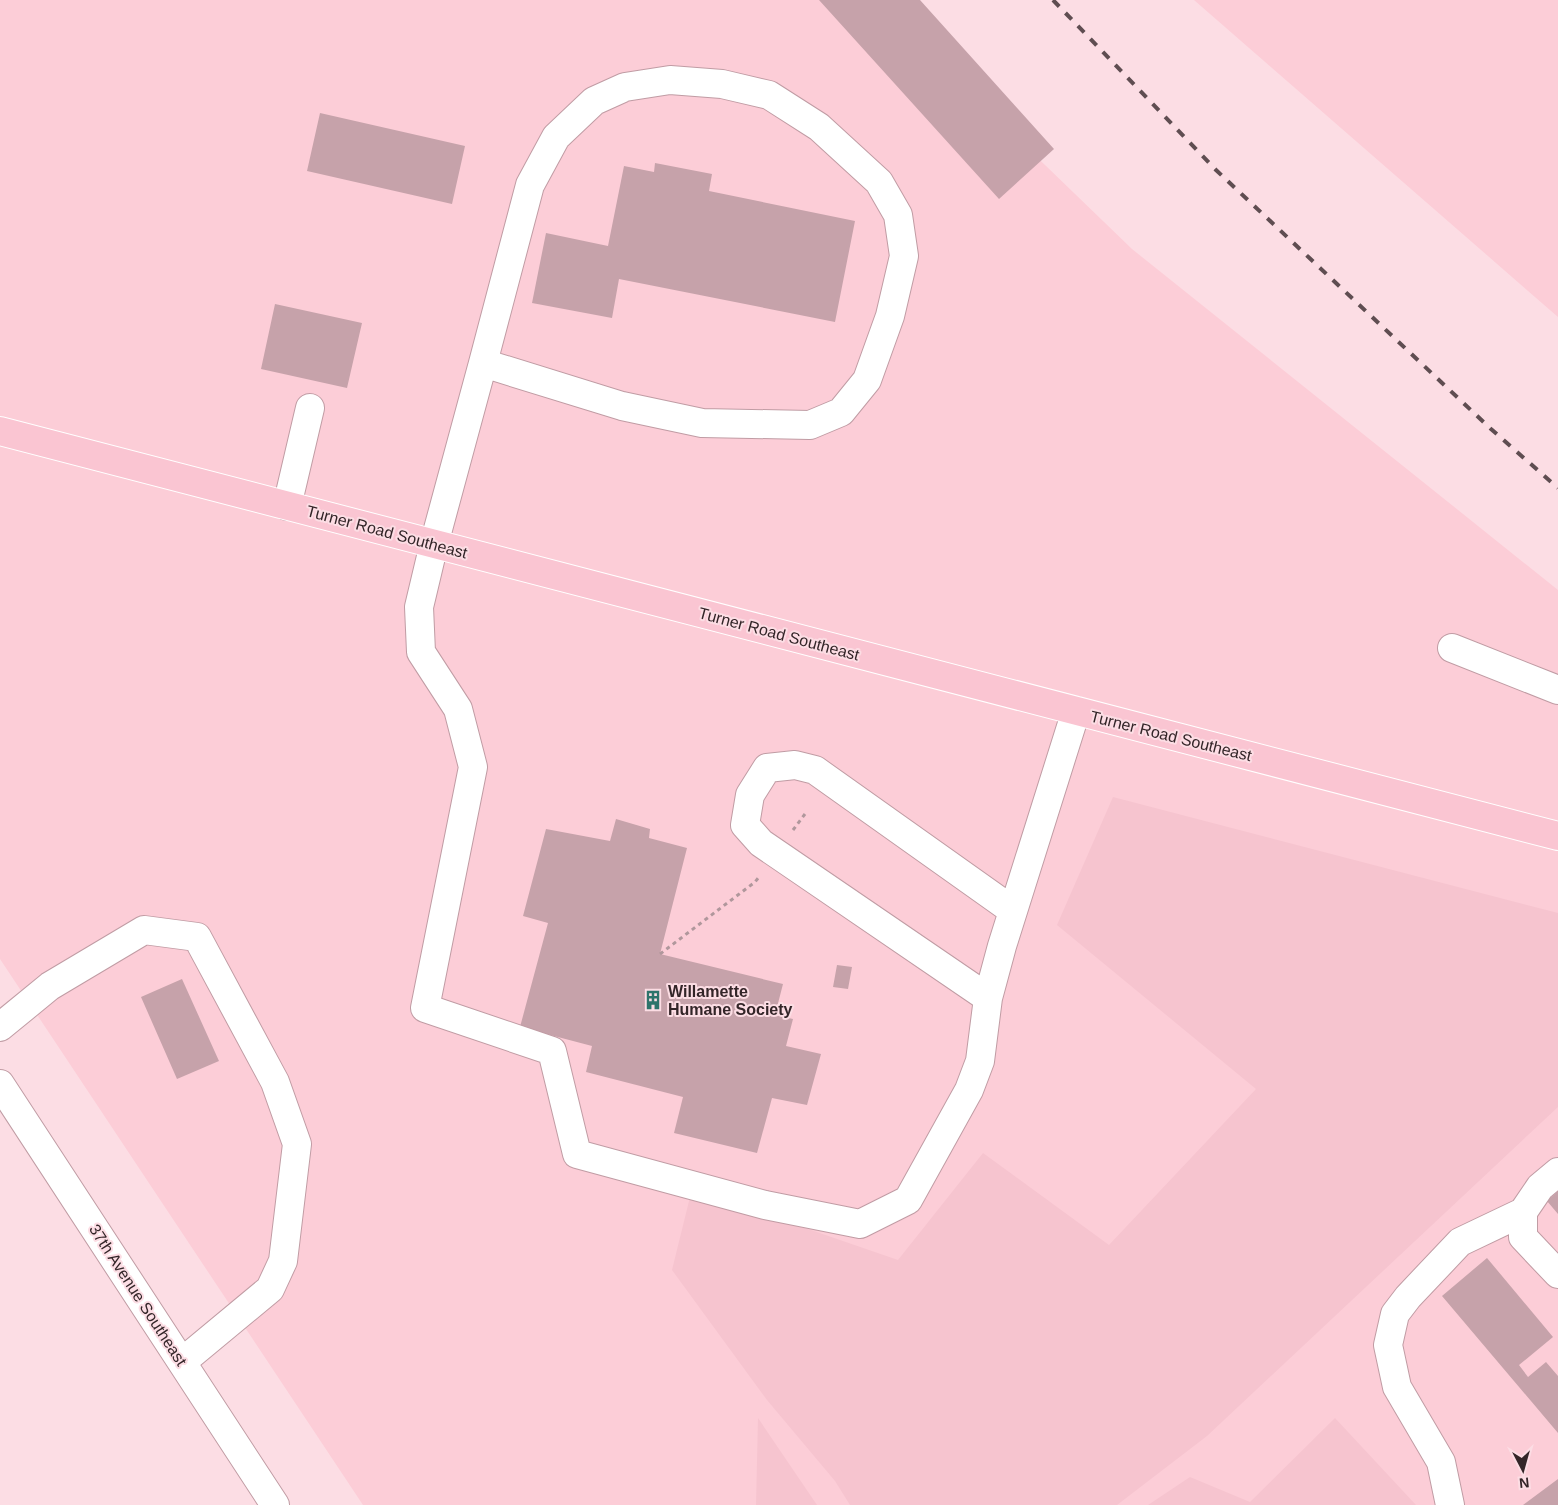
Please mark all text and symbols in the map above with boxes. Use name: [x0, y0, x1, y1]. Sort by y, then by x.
street label: Turner Road Southeast: [305, 502, 470, 562]
street label: Turner Road Southeast: [697, 604, 862, 664]
street label: Turner Road Southeast: [1089, 708, 1254, 764]
place label: Willamette Humane Society: [668, 983, 793, 1018]
building icon: Willamette Humane Society: [642, 989, 664, 1011]
street label: 37th Avenue Southeast: [86, 1221, 190, 1369]
north arrow: [1498, 1445, 1548, 1495]
text: N: [1518, 1474, 1530, 1491]

